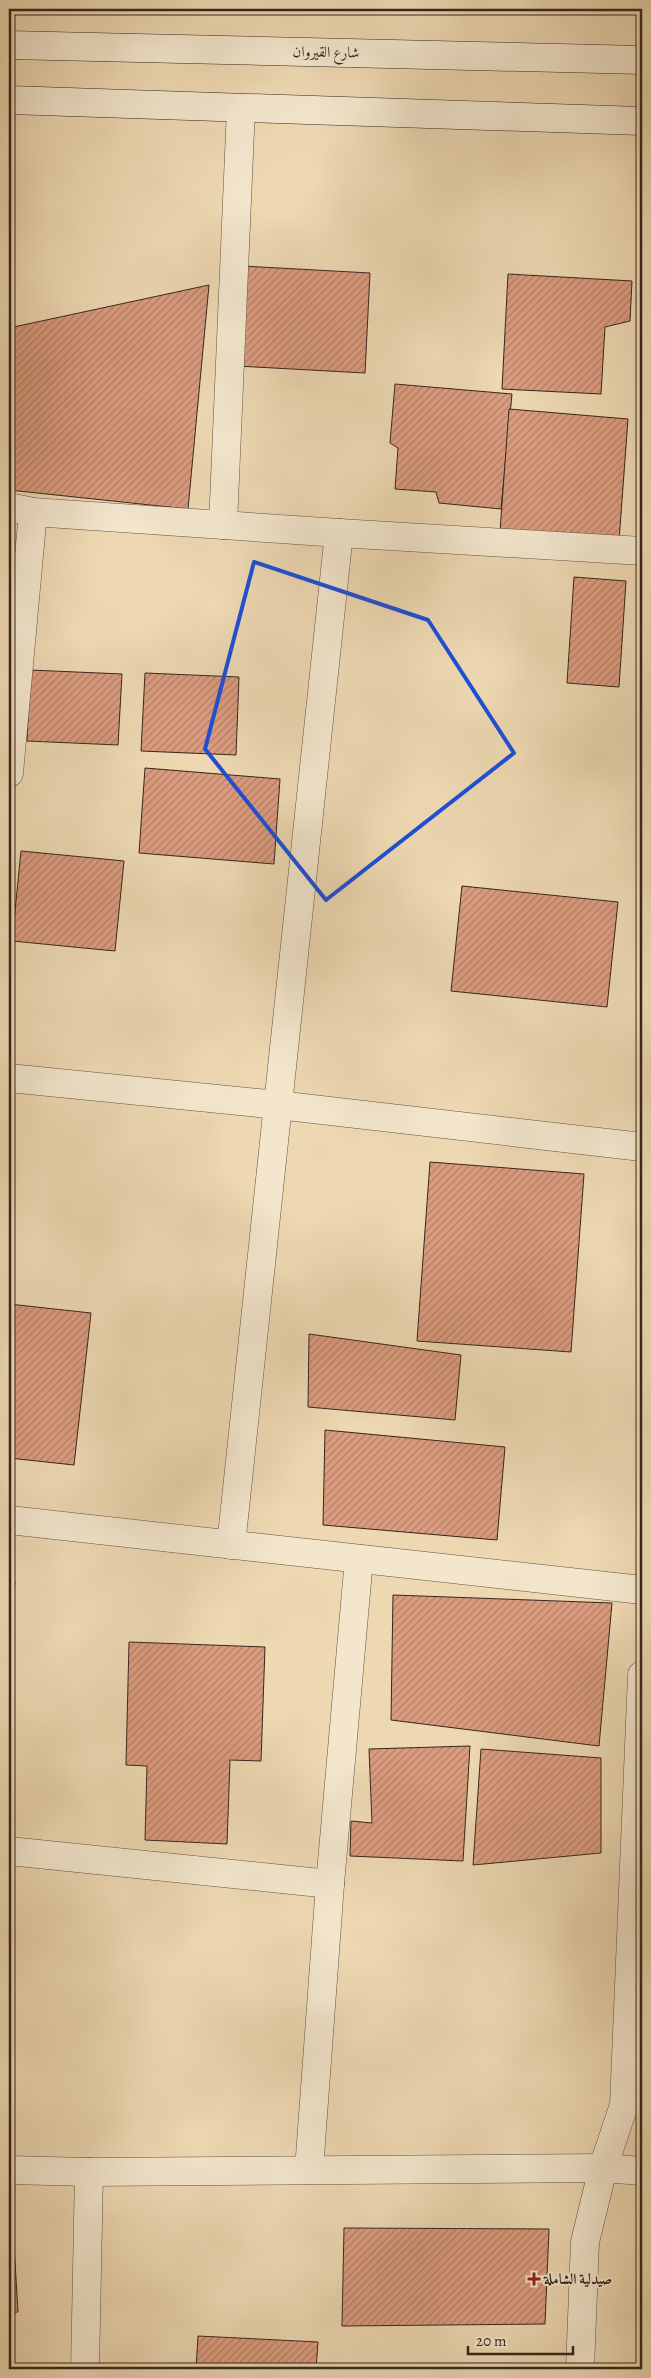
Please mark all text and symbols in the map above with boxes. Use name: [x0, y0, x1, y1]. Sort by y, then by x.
street label: شارع القيروان: [292, 41, 359, 66]
place label: صيدلية الشاملة: [543, 2269, 612, 2289]
marker: صيدلية الشاملة: [528, 2273, 540, 2285]
scale bar: [468, 2323, 574, 2355]
text: 20 m: [476, 2331, 507, 2351]

